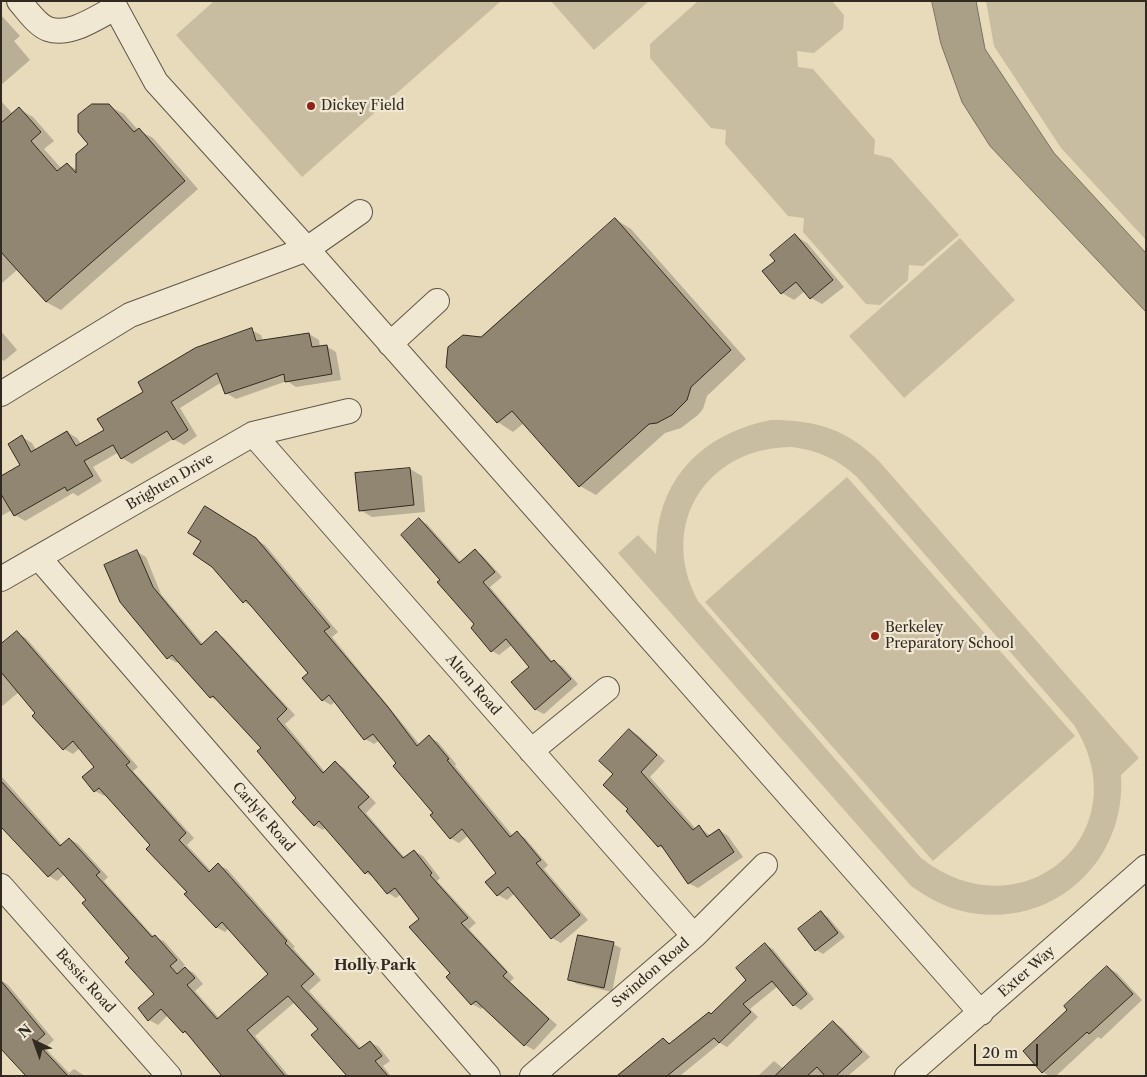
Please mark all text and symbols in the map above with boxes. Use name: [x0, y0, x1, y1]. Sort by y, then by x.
place label: Dickey Field: [321, 98, 404, 114]
marker: Dickey Field: [305, 100, 317, 112]
street label: Brighten Drive: [123, 450, 217, 514]
place label: Berkeley Preparatory School: [885, 620, 1014, 652]
marker: Berkeley Preparatory School: [869, 630, 881, 642]
street label: Alton Road: [442, 651, 504, 719]
street label: Carlyle Road: [228, 779, 298, 855]
street label: Swindon Road: [609, 935, 693, 1011]
street label: Exter Way: [995, 943, 1059, 1001]
street label: Bessie Road: [52, 946, 118, 1016]
district label: Holly Park: [334, 957, 416, 975]
north arrow: [10, 1017, 60, 1067]
text: N: [14, 1020, 36, 1042]
scale bar: [977, 1034, 1041, 1066]
text: 20 m: [982, 1043, 1018, 1062]

